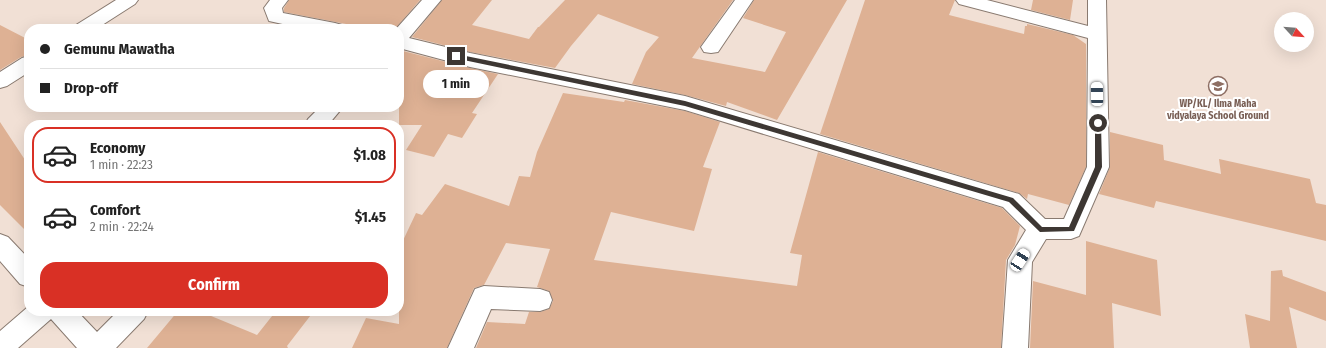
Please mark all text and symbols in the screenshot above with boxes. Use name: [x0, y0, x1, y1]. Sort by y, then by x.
north arrow: [1274, 12, 1314, 52]
map controls: [1274, 12, 1314, 52]
text: Gemunu Mawatha: [64, 40, 175, 58]
route end: [447, 47, 465, 65]
callout: 1 min: [423, 70, 489, 98]
school or university icon: WP/KL/ Ilma Maha vidyalaya School Ground: [1207, 75, 1229, 97]
text: 1 min: [442, 76, 470, 91]
text: Drop-off: [64, 79, 118, 97]
car: [1091, 82, 1103, 106]
place label: WP/KL/ Ilma Maha vidyalaya School Ground: [1166, 98, 1269, 122]
route start: [1089, 114, 1107, 132]
icon: car: [42, 137, 78, 173]
text: Economy: [90, 139, 145, 157]
text: $1.08: [353, 146, 386, 164]
text: 1 min · 22:23: [90, 157, 153, 172]
icon: car: [42, 199, 78, 235]
text: Comfort: [90, 201, 141, 219]
text: $1.45: [355, 208, 386, 226]
text: 2 min · 22:24: [90, 219, 154, 234]
car: [1008, 247, 1032, 273]
button: Confirm: [40, 262, 388, 308]

